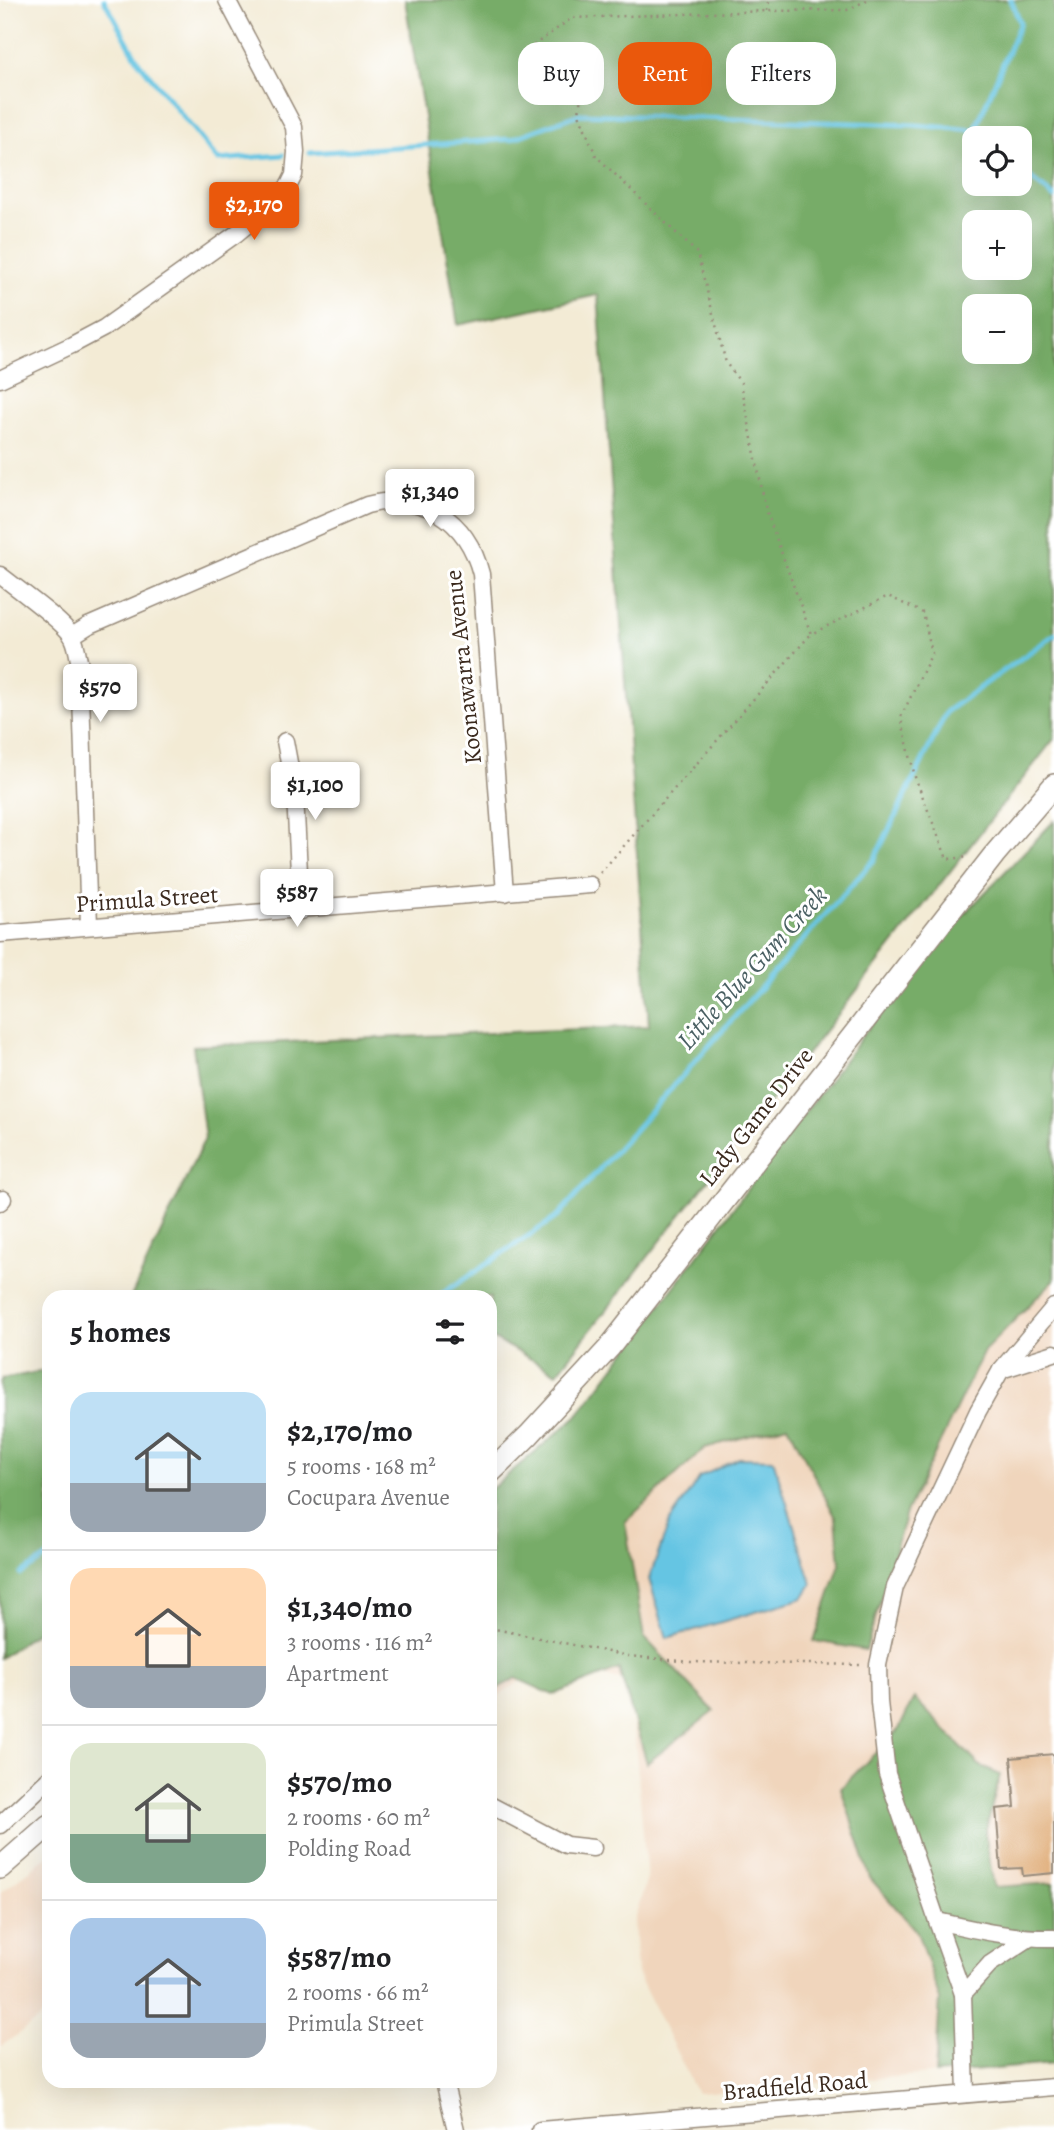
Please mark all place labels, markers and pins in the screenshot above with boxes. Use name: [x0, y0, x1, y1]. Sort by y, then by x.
pin: $2,170: [197, 182, 311, 242]
pin: $1,340: [373, 470, 487, 529]
pin: $570: [59, 664, 141, 724]
pin: $1,100: [258, 762, 372, 822]
pin: $587: [256, 870, 338, 929]

